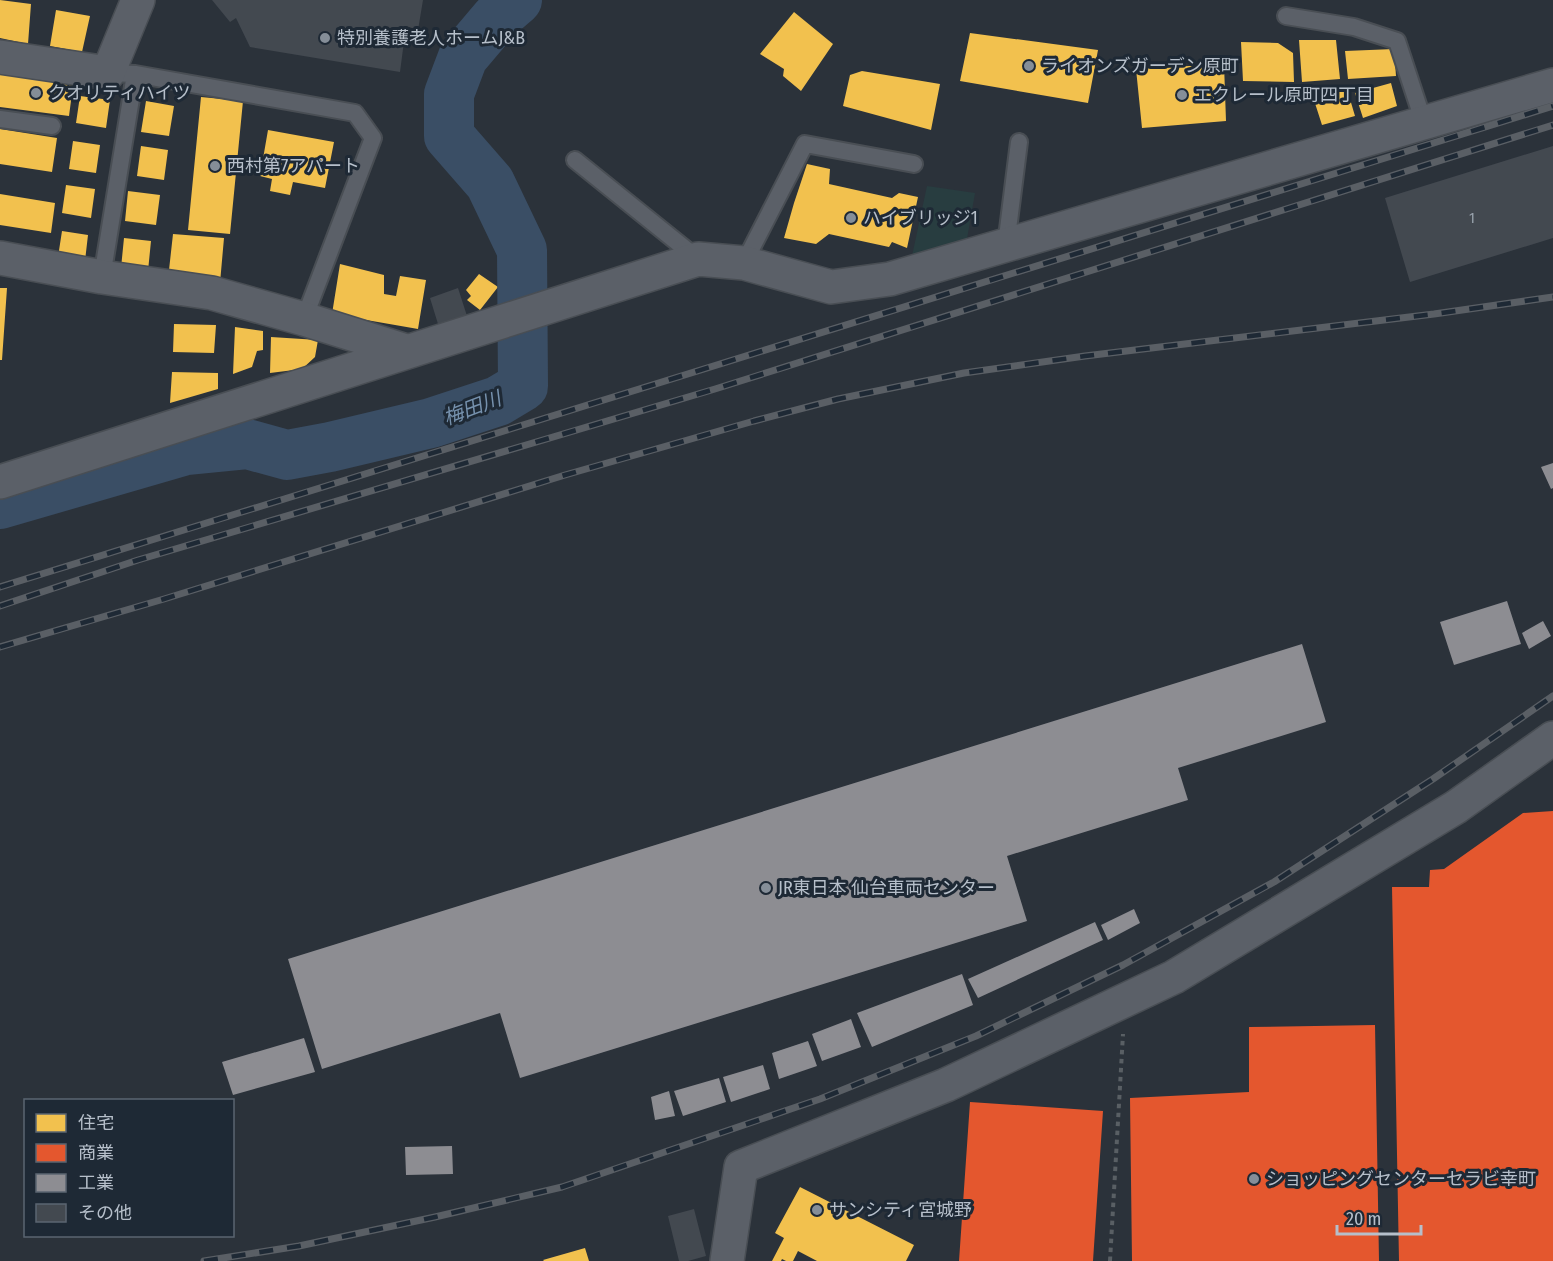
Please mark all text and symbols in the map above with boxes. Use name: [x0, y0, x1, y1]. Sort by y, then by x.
place label: 特別養護老人ホームJ&B: [337, 27, 525, 49]
marker: 特別養護老人ホームJ&B: [318, 31, 332, 45]
place label: ライオンズガーデン原町: [1041, 55, 1239, 77]
marker: ライオンズガーデン原町: [1022, 59, 1036, 73]
place label: クオリティハイツ: [48, 82, 191, 104]
place label: エクレール原町四丁目: [1194, 84, 1374, 106]
marker: クオリティハイツ: [29, 86, 43, 100]
marker: エクレール原町四丁目: [1175, 88, 1189, 102]
place label: 西村第7アパート: [227, 155, 360, 177]
marker: 西村第7アパート: [208, 159, 222, 173]
place label: ハイブリッジ1: [863, 207, 978, 229]
house number: 1: [1469, 209, 1475, 227]
marker: ハイブリッジ1: [844, 211, 858, 225]
water label: 梅田川: [440, 385, 506, 430]
place label: JR東日本 仙台車両センター: [778, 877, 995, 899]
marker: JR東日本 仙台車両センター: [759, 881, 773, 895]
legend: [24, 1099, 234, 1237]
text: 住宅: [78, 1112, 114, 1134]
text: 商業: [78, 1142, 114, 1164]
place label: ショッピングセンターセラビ幸町: [1266, 1168, 1536, 1190]
text: 工業: [78, 1172, 114, 1194]
marker: ショッピングセンターセラビ幸町: [1247, 1172, 1261, 1186]
scale bar: [1337, 1198, 1421, 1236]
place label: サンシティ宮城野: [829, 1199, 972, 1221]
text: その他: [78, 1202, 132, 1224]
marker: サンシティ宮城野: [810, 1203, 824, 1217]
text: 20 m: [1346, 1208, 1381, 1230]

